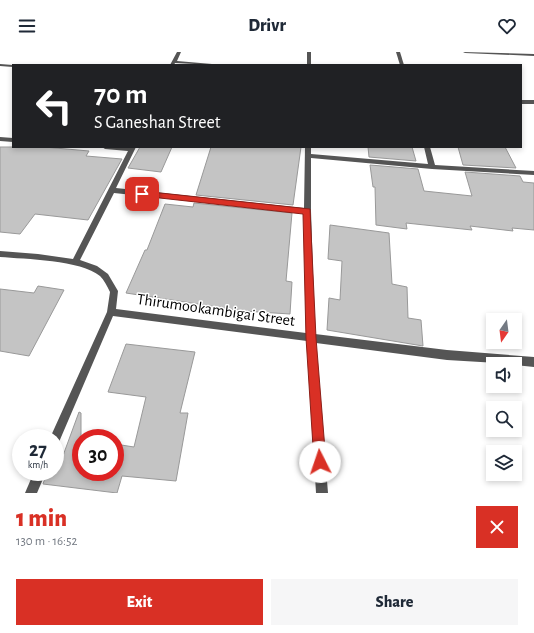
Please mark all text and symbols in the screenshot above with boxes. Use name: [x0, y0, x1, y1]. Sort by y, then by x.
icon: menu: [16, 15, 38, 37]
icon: heart: [496, 15, 518, 37]
text: Drivr: [248, 17, 286, 35]
icon: left: [28, 80, 80, 132]
text: 70 m: [94, 81, 148, 109]
text: S Ganeshan Street: [94, 114, 221, 132]
pin: [125, 177, 159, 211]
icon: arrive: [131, 183, 153, 205]
street label: Thirumookambigai Street: [136, 291, 296, 329]
north arrow: [486, 313, 522, 349]
map controls: [486, 313, 522, 481]
button: sound: [486, 357, 522, 393]
button: search: [486, 401, 522, 437]
speed limit sign: 30: [72, 429, 124, 481]
text: 27: [29, 440, 47, 460]
position arrow: [299, 441, 341, 483]
button: layers: [486, 445, 522, 481]
text: km/h: [28, 460, 48, 470]
button: close: [476, 506, 518, 548]
text: 1 min: [16, 507, 67, 531]
text: 130 m · 16:52: [16, 535, 77, 548]
button: Exit: [16, 579, 263, 625]
button: Share: [271, 579, 518, 625]

